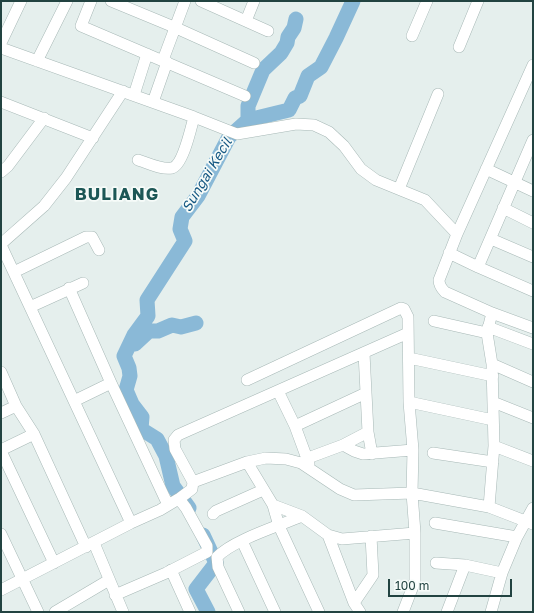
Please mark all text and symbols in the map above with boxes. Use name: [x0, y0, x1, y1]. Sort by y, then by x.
water label: Sungai Kecil: [178, 135, 236, 215]
district label: BULIANG: [75, 185, 159, 205]
scale bar: [390, 571, 514, 597]
text: 100 m: [395, 578, 429, 593]

